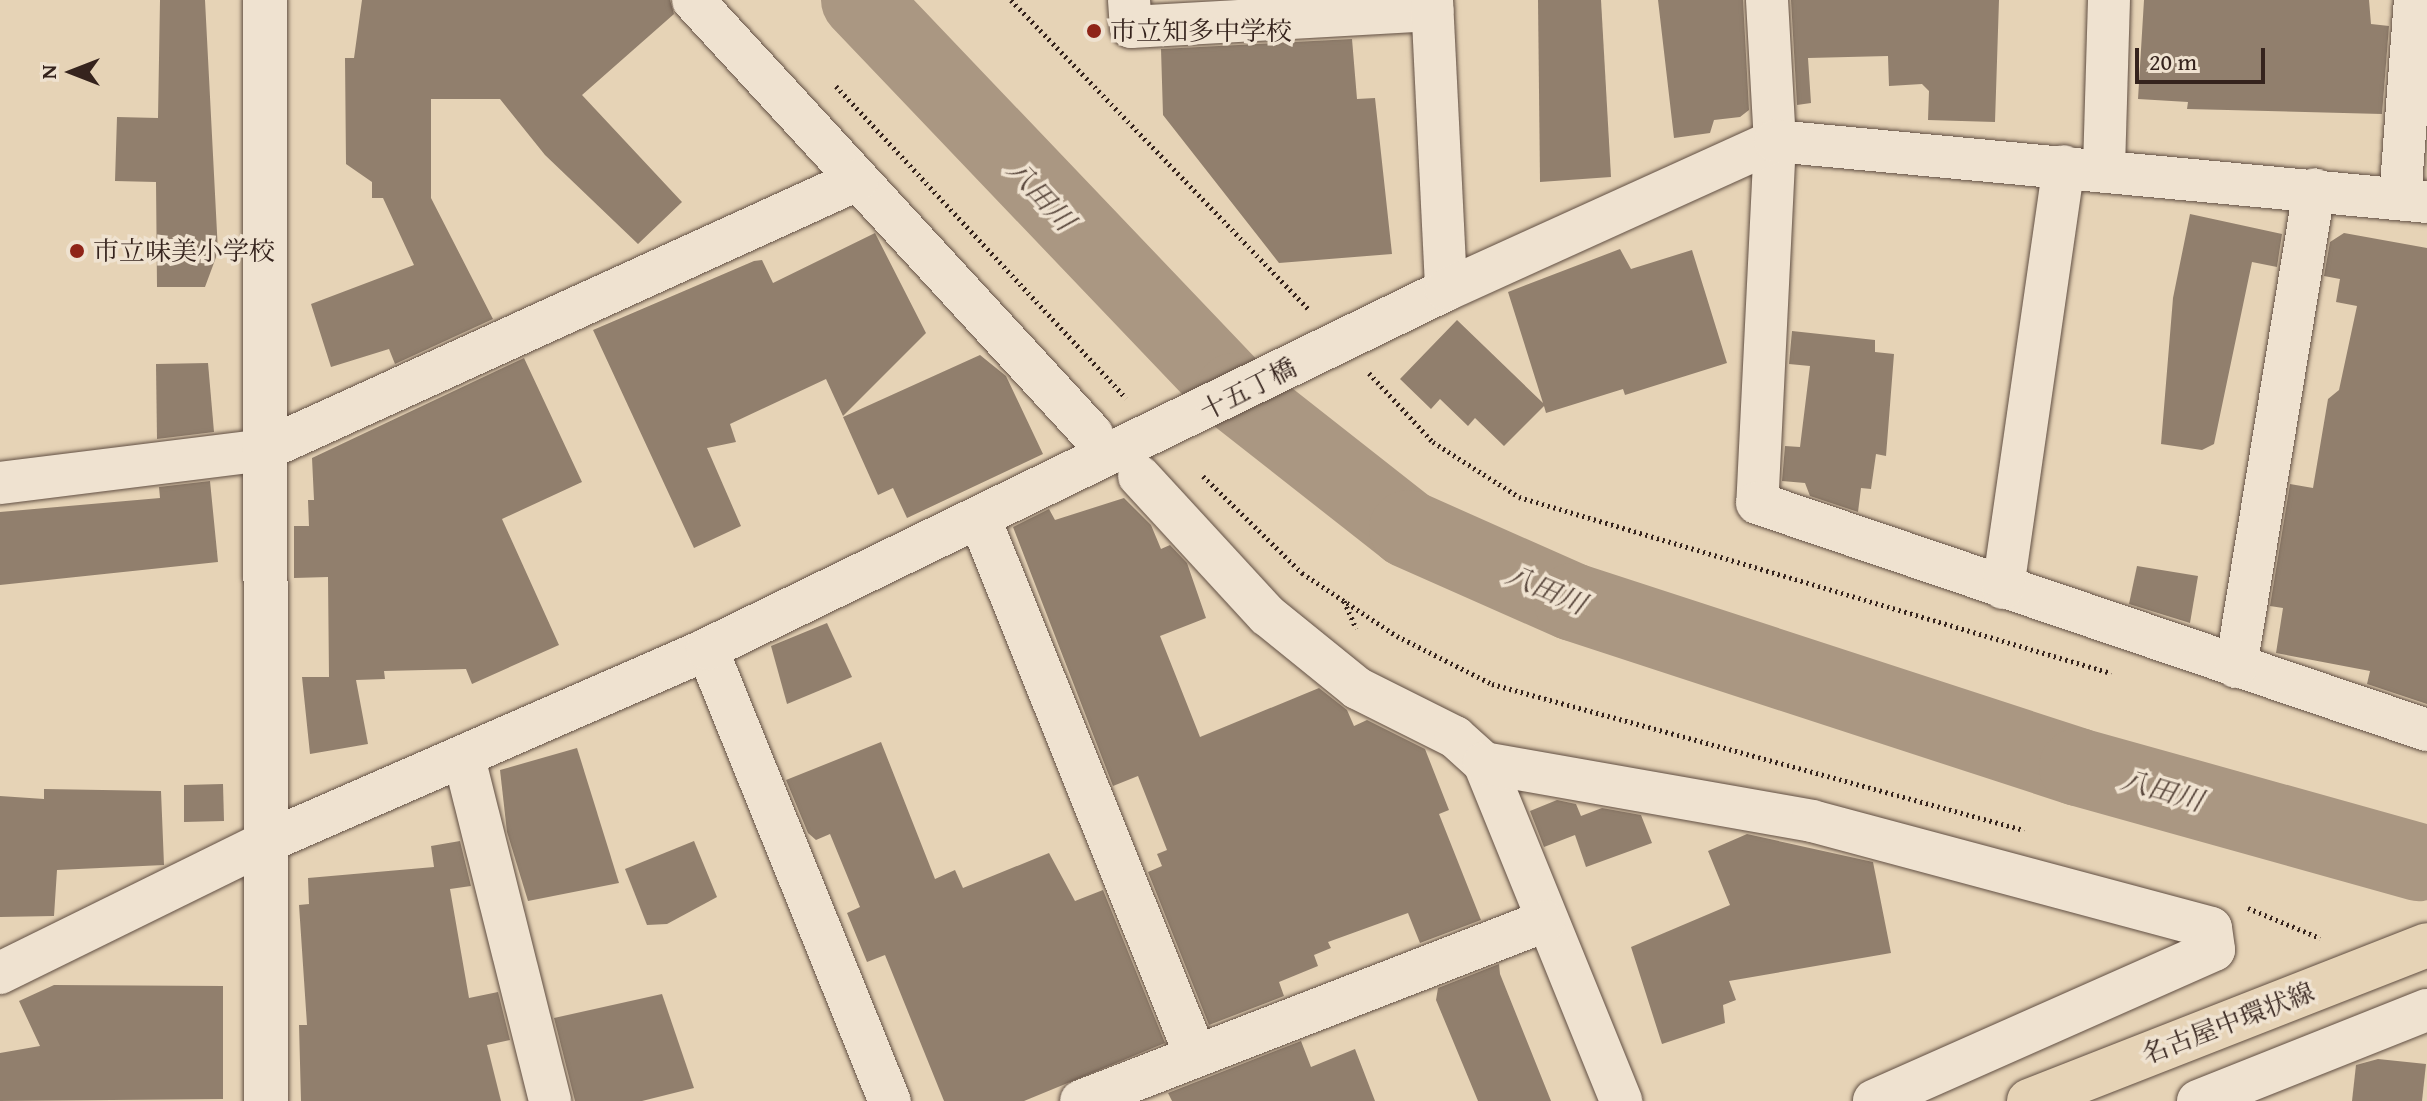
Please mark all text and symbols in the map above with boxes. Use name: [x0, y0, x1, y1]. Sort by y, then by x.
place label: 市立知多中学校: [1110, 15, 1292, 47]
marker: 市立知多中学校: [1085, 22, 1103, 40]
north arrow: [32, 32, 112, 112]
scale bar: [2139, 32, 2269, 82]
text: 20 m: [2149, 44, 2197, 79]
text: N: [32, 65, 64, 79]
water label: 八田川: [1000, 153, 1082, 237]
place label: 市立味美小学校: [93, 235, 275, 267]
marker: 市立味美小学校: [68, 242, 86, 260]
street label: 十五丁橋: [1195, 351, 1301, 427]
water label: 八田川: [1501, 557, 1591, 621]
water label: 八田川: [2117, 762, 2207, 818]
street label: 名古屋中環状線: [2137, 976, 2319, 1070]

